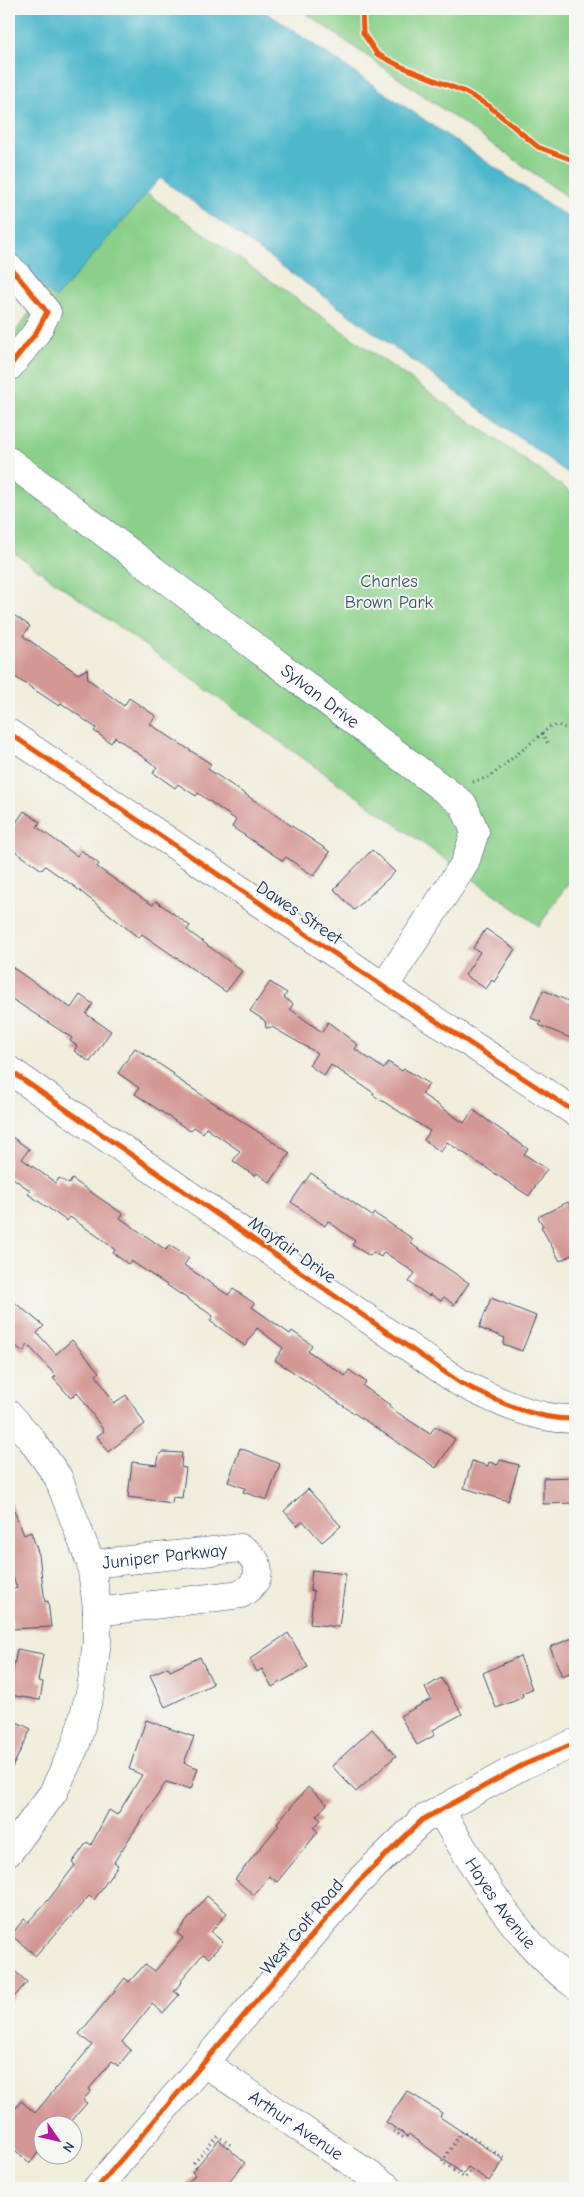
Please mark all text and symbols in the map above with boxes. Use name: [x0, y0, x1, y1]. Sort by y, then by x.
park label: Charles Brown Park: [345, 571, 434, 613]
street label: Sylvan Drive: [277, 660, 364, 733]
street label: Dawes Street: [252, 877, 346, 950]
street label: Mayfair Drive: [244, 1212, 340, 1288]
street label: Juniper Parkway: [101, 1539, 229, 1573]
street label: Hayes Avenue: [461, 1853, 540, 1953]
street label: West Golf Road: [256, 1875, 348, 1979]
street label: Arthur Avenue: [245, 2086, 347, 2165]
north arrow: [32, 2114, 82, 2164]
text: N: [59, 2138, 78, 2156]

